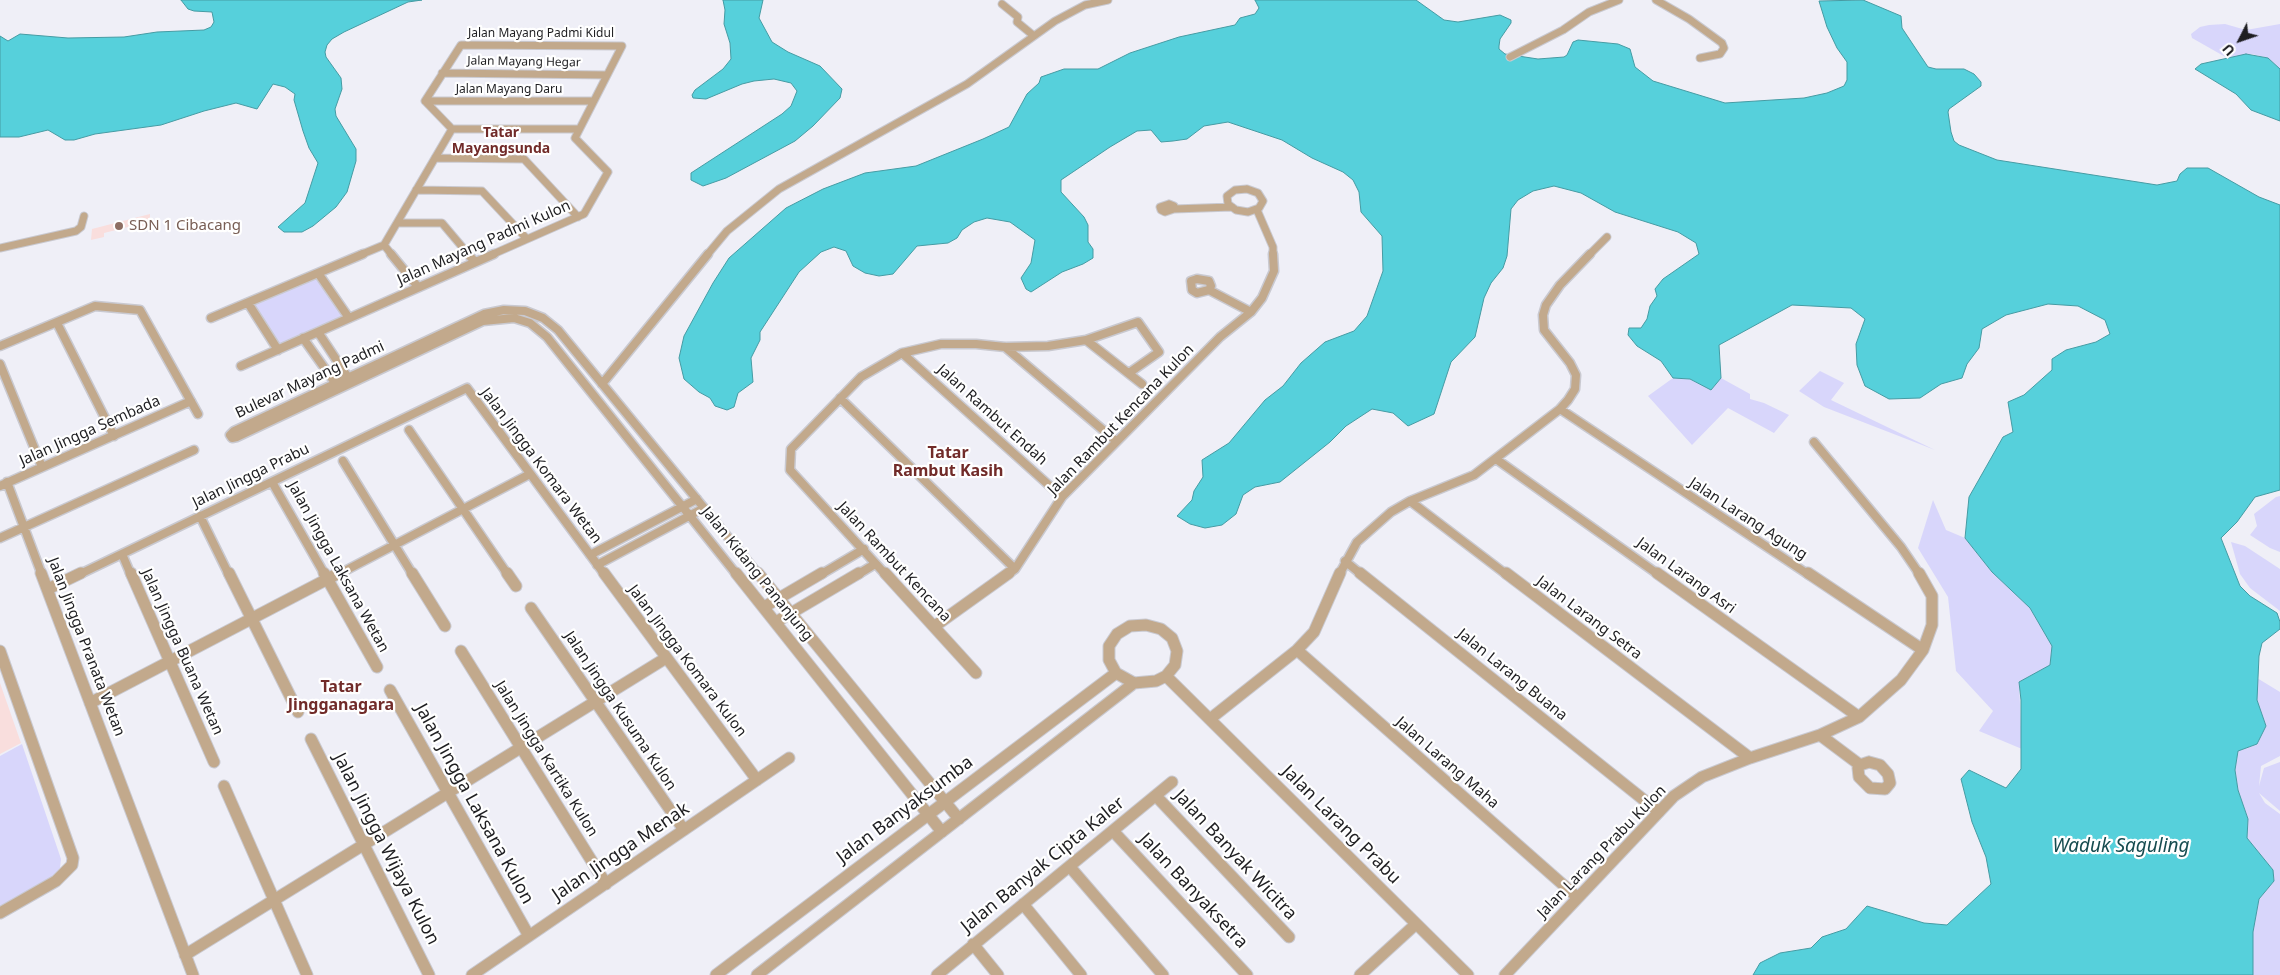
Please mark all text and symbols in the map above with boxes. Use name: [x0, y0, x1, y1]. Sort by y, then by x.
north arrow: [2215, 15, 2265, 65]
street label: Jalan Mayang Padmi Kidul: [468, 27, 614, 41]
text: U: [2218, 40, 2239, 60]
street label: Jalan Mayang Hegar: [467, 54, 581, 70]
street label: Jalan Mayang Daru: [456, 83, 562, 97]
district label: Tatar Mayangsunda: [452, 125, 550, 158]
street label: Jalan Mayang Padmi Kulon: [395, 197, 573, 289]
place label: SDN 1 Cibacang: [129, 217, 241, 235]
marker: SDN 1 Cibacang: [113, 220, 125, 232]
street label: Bulevar Mayang Padmi: [233, 338, 387, 422]
street label: Jalan Rambut Kencana Kulon: [1044, 341, 1198, 499]
street label: Jalan Rambut Endah: [933, 361, 1051, 469]
street label: Jalan Jingga Komara Wetan: [477, 385, 605, 547]
street label: Jalan Jingga Sembada: [17, 392, 163, 470]
street label: Jalan Jingga Prabu: [190, 440, 312, 512]
district label: Tatar Rambut Kasih: [893, 443, 1003, 481]
street label: Jalan Larang Agung: [1685, 474, 1811, 564]
street label: Jalan Jingga Laksana Wetan: [283, 478, 393, 656]
street label: Jalan Rambut Kencana: [834, 498, 954, 626]
street label: Jalan Kidang Pananjung: [697, 503, 817, 645]
street label: Jalan Larang Asri: [1633, 534, 1739, 618]
street label: Jalan Jingga Pranata Wetan: [44, 555, 128, 739]
street label: Jalan Jingga Buana Wetan: [137, 566, 227, 738]
street label: Jalan Larang Setra: [1533, 572, 1645, 664]
street label: Jalan Jingga Komara Kulon: [624, 581, 750, 741]
street label: Jalan Larang Buana: [1453, 625, 1571, 725]
street label: Jalan Jingga Kusuma Kulon: [560, 628, 680, 794]
district label: Tatar Jingganagara: [288, 677, 394, 715]
street label: Jalan Jingga Kartika Kulon: [491, 678, 601, 840]
street label: Jalan Jingga Laksana Kulon: [410, 700, 538, 908]
street label: Jalan Larang Maha: [1392, 713, 1502, 813]
street label: Jalan Jingga Wijaya Kulon: [328, 750, 444, 948]
street label: Jalan Banyaksumba: [833, 752, 977, 868]
street label: Jalan Larang Prabu: [1277, 761, 1405, 889]
street label: Jalan Larang Prabu Kulon: [1534, 782, 1670, 922]
street label: Jalan Banyak Wicitra: [1169, 785, 1301, 925]
street label: Jalan Banyak Cipta Kaler: [957, 792, 1129, 938]
street label: Jalan Jingga Menak: [548, 798, 694, 906]
street label: Jalan Banyaksetra: [1134, 829, 1252, 953]
water label: Waduk Saguling: [2052, 836, 2190, 858]

